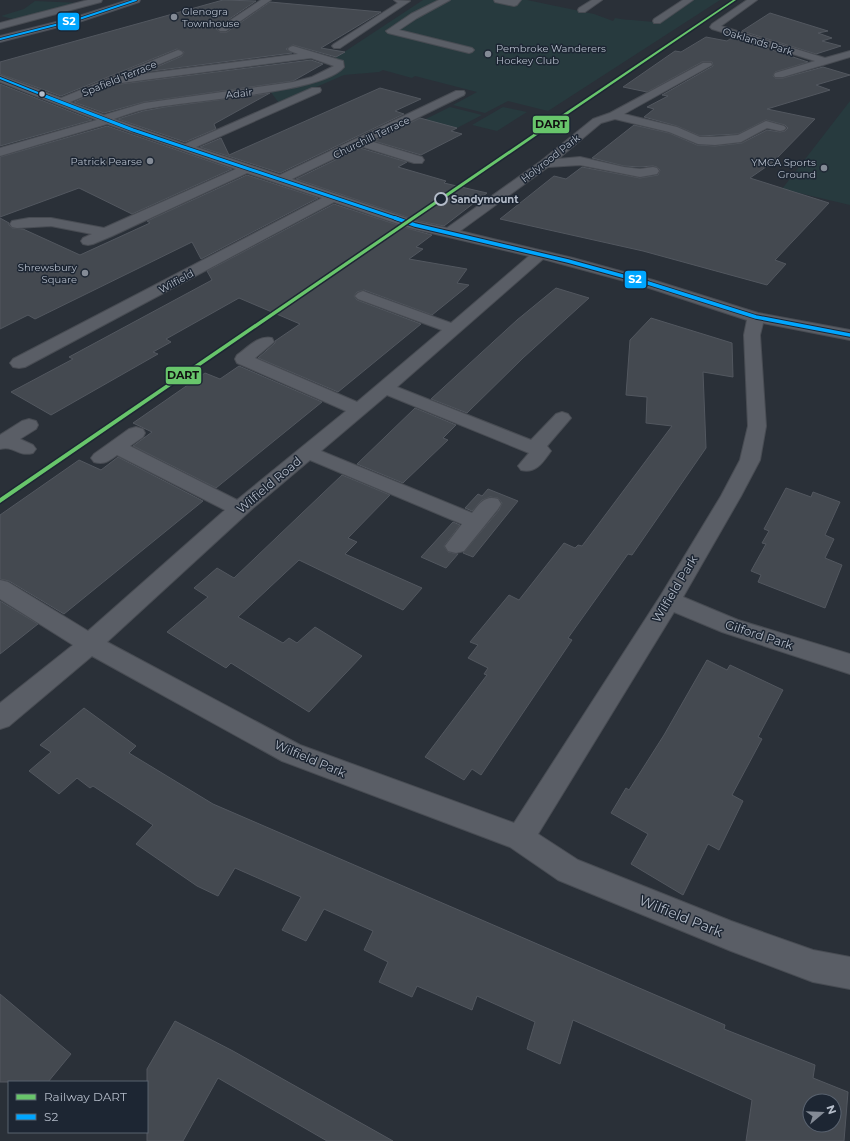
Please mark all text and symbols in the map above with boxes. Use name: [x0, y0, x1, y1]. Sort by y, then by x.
place label: Glenogra Townhouse: [182, 5, 240, 30]
line badge: S2: [57, 12, 80, 31]
marker: Glenogra Townhouse: [169, 12, 179, 22]
text: S2: [62, 14, 76, 28]
street label: Oaklands Park: [721, 25, 795, 58]
place label: Pembroke Wanderers Hockey Club: [496, 42, 606, 67]
marker: Pembroke Wanderers Hockey Club: [483, 49, 493, 59]
street label: Spafield Terrace: [80, 58, 158, 99]
street label: Adair: [225, 85, 253, 102]
unlabelled marker: [37, 89, 47, 99]
street label: Churchill Terrace: [331, 113, 412, 162]
line badge: DART: [532, 115, 570, 134]
text: DART: [535, 117, 567, 131]
street label: Holyrood Park: [518, 131, 582, 185]
place label: Patrick Pearse: [70, 155, 142, 168]
marker: Patrick Pearse: [145, 156, 155, 166]
place label: YMCA Sports Ground: [751, 156, 816, 181]
marker: YMCA Sports Ground: [819, 163, 829, 173]
marker: Sandymount: [434, 192, 448, 206]
place label: Sandymount: [451, 193, 519, 206]
place label: Shrewsbury Square: [18, 261, 78, 286]
street label: Wilfield: [156, 267, 196, 296]
marker: Shrewsbury Square: [80, 268, 90, 278]
line badge: S2: [624, 270, 647, 289]
text: S2: [628, 272, 642, 286]
line badge: DART: [165, 366, 202, 385]
text: DART: [167, 368, 199, 382]
street label: Wilfield Road: [233, 453, 304, 516]
street label: Wilfield Park: [649, 552, 701, 625]
street label: Gilford Park: [723, 616, 796, 653]
street label: Wilfield Park: [272, 737, 349, 781]
street label: Wilfield Park: [637, 891, 726, 941]
legend: [8, 1081, 148, 1133]
text: Railway DART: [44, 1089, 127, 1104]
north arrow: [802, 1093, 842, 1133]
text: N: [823, 1103, 840, 1116]
text: S2: [44, 1109, 58, 1124]

